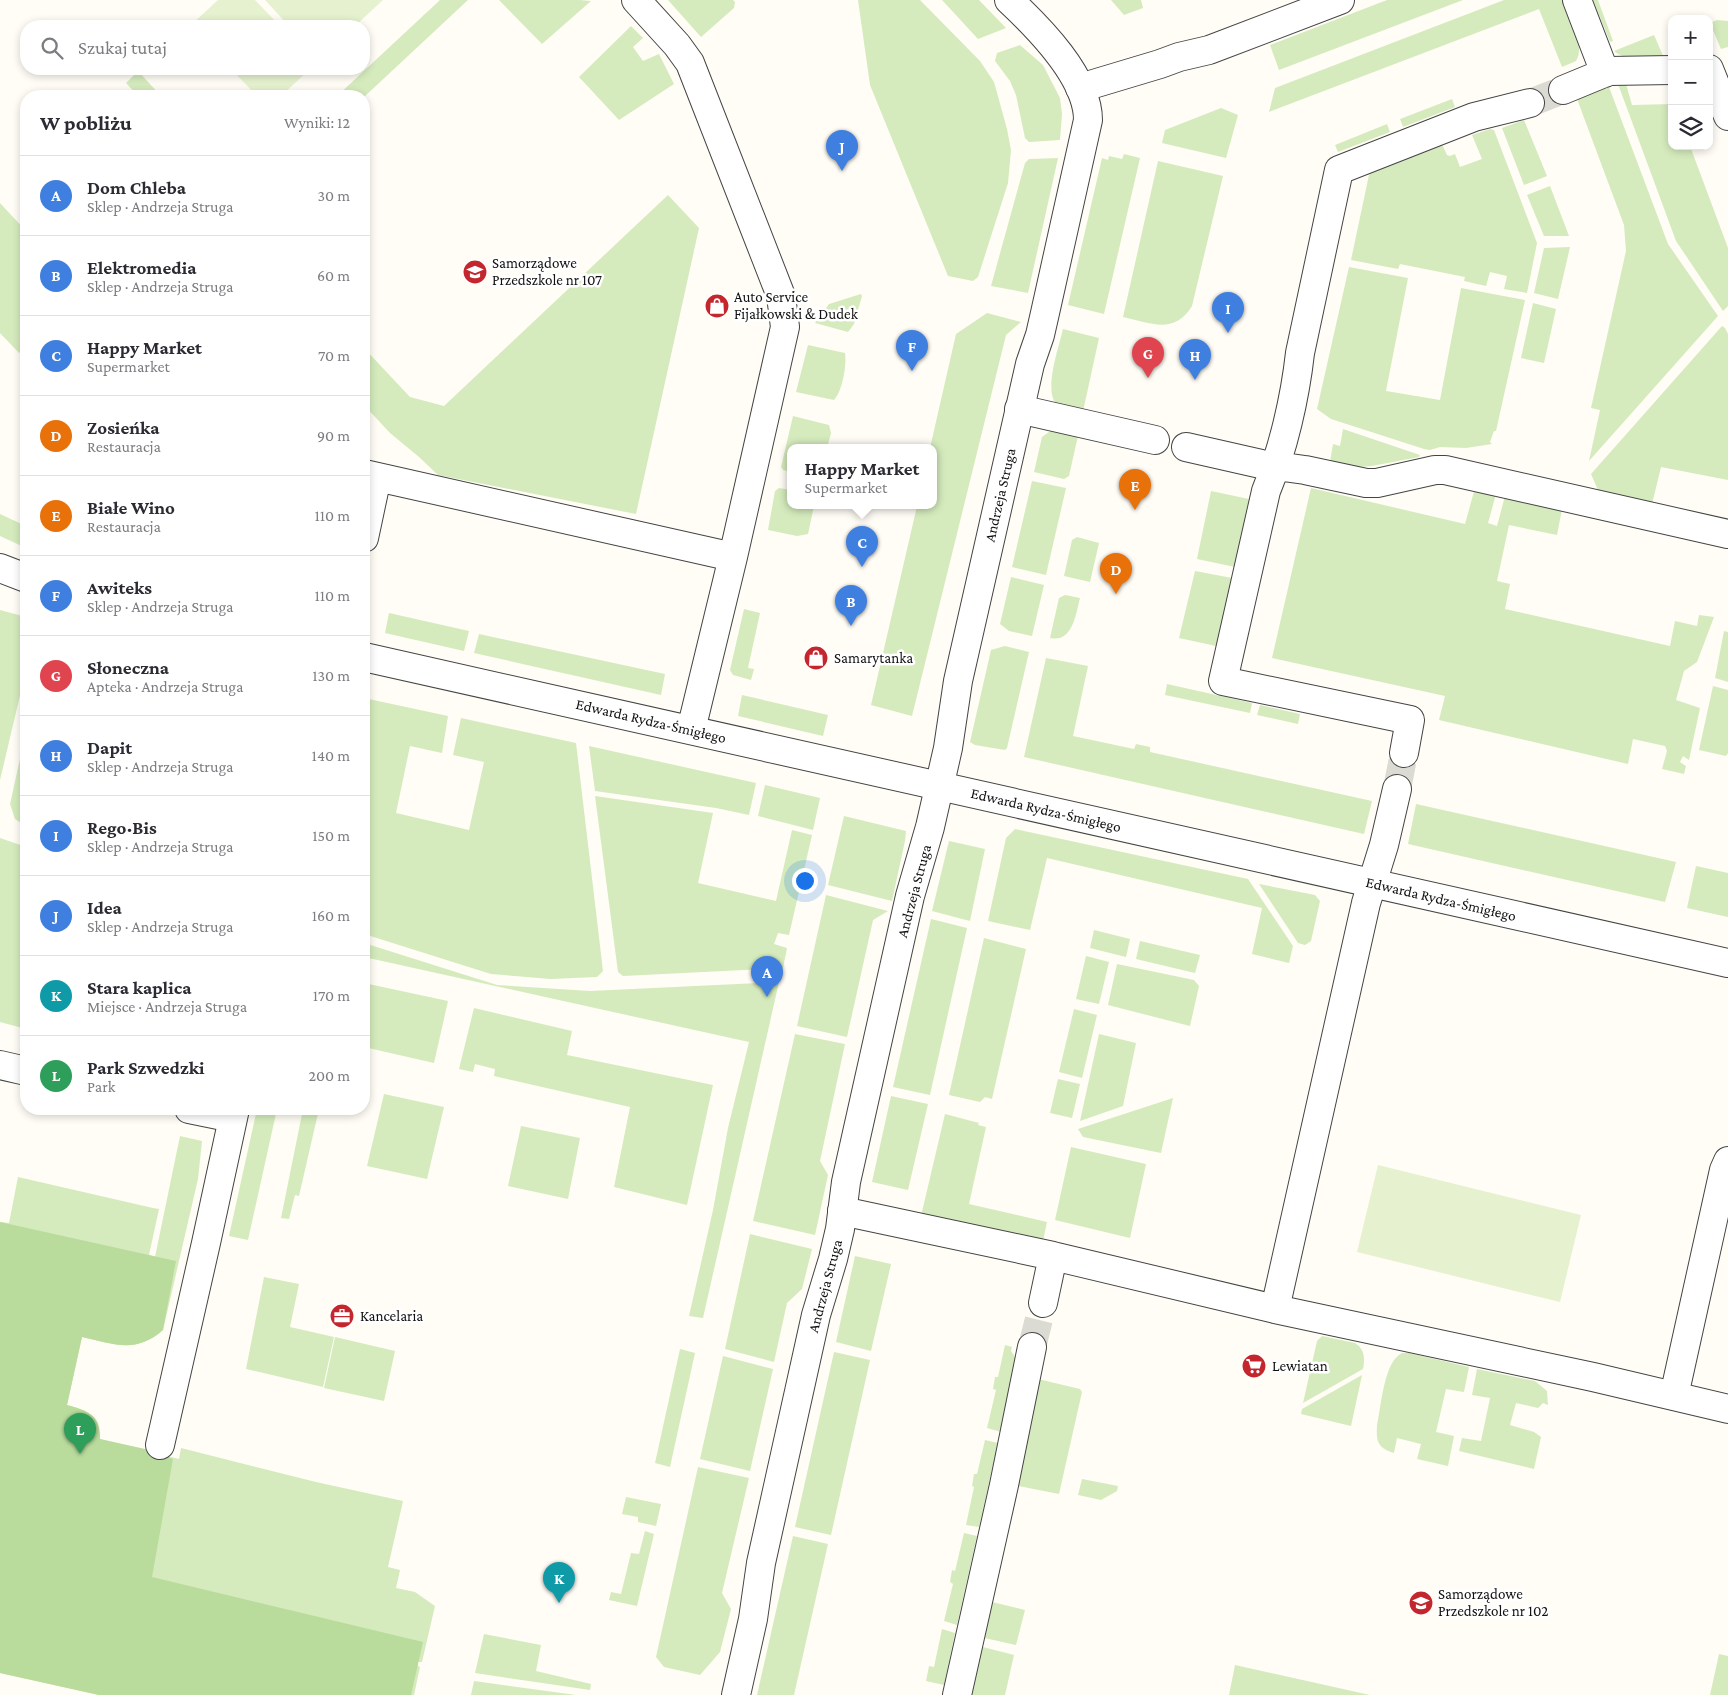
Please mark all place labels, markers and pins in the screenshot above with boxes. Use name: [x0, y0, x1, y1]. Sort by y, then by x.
pin: J: [826, 130, 858, 171]
place label: Samorządowe Przedszkole nr 107: [492, 255, 602, 288]
school or university icon: Samorządowe Przedszkole nr 107: [462, 259, 488, 285]
place label: Auto Service Fijałkowski & Dudek: [734, 289, 859, 323]
pin: I: [1212, 292, 1244, 333]
shop icon: Auto Service Fijałkowski & Dudek: [704, 293, 730, 319]
pin: F: [896, 330, 928, 371]
pin: G: [1132, 337, 1164, 378]
pin: H: [1179, 339, 1211, 380]
pin: E: [1119, 469, 1151, 510]
pin: C: [846, 526, 878, 567]
pin: D: [1100, 553, 1132, 594]
pin: B: [835, 585, 867, 626]
shop icon: Samarytanka: [803, 645, 829, 671]
place label: Samarytanka: [834, 650, 913, 667]
pin: A: [751, 956, 783, 997]
office icon: Kancelaria: [329, 1303, 355, 1329]
place label: Kancelaria: [360, 1308, 423, 1324]
supermarket icon: Lewiatan: [1241, 1353, 1267, 1379]
place label: Lewiatan: [1272, 1358, 1328, 1374]
pin: L: [64, 1413, 96, 1454]
pin: K: [543, 1562, 575, 1603]
place label: Samorządowe Przedszkole nr 102: [1438, 1586, 1548, 1619]
school or university icon: Samorządowe Przedszkole nr 102: [1408, 1590, 1434, 1616]

